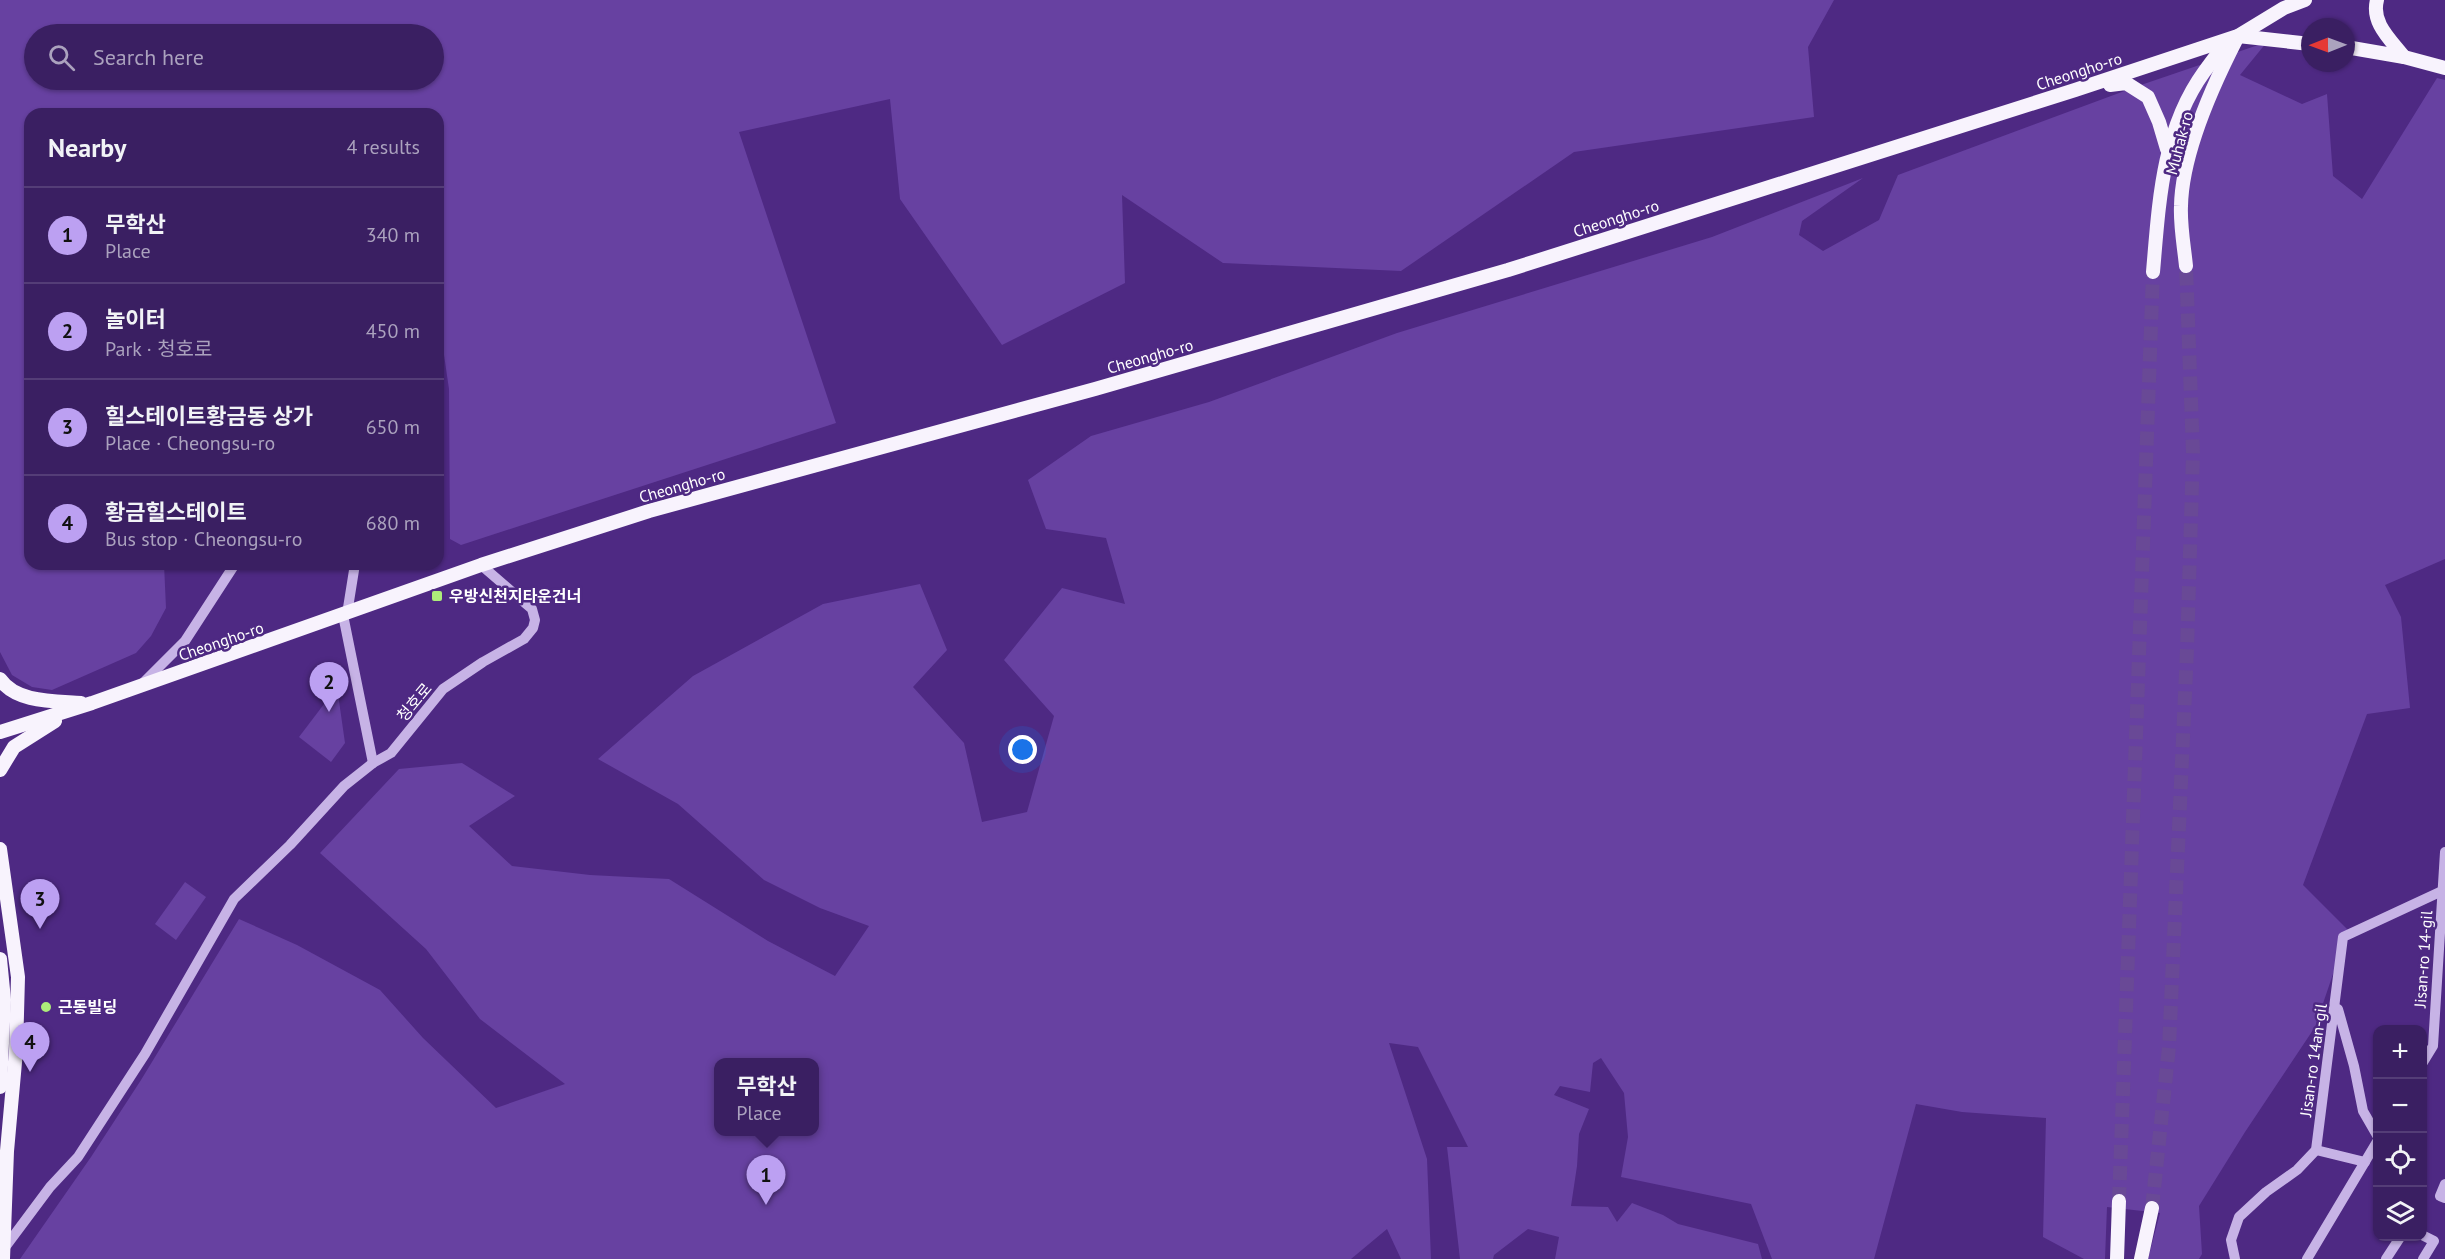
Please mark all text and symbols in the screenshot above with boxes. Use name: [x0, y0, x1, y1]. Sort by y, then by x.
north arrow: [2301, 18, 2355, 72]
search box: [24, 24, 444, 90]
icon: search: [45, 41, 78, 74]
text: Search here: [93, 43, 204, 71]
street label: Cheongho-ro: [2034, 48, 2124, 94]
street label: Muhak-ro: [2161, 109, 2197, 177]
text: Nearby: [48, 131, 126, 164]
text: 4 results: [347, 134, 420, 160]
street label: Cheongho-ro: [1571, 195, 1661, 241]
text: 무학산: [105, 210, 166, 238]
text: 1: [62, 222, 73, 248]
text: 340 m: [366, 222, 420, 248]
text: Place: [105, 238, 151, 264]
text: 놀이터: [105, 305, 166, 333]
text: 2: [62, 318, 73, 344]
text: 450 m: [366, 318, 420, 344]
street label: Cheongho-ro: [1105, 334, 1195, 378]
text: Park · 청호로: [105, 336, 212, 362]
text: 힐스테이트황금동 상가: [105, 402, 313, 430]
text: 3: [62, 414, 73, 440]
text: 650 m: [366, 414, 420, 440]
text: Place · Cheongsu-ro: [105, 430, 275, 456]
street label: Cheongho-ro: [637, 463, 727, 507]
text: 황금힐스테이트: [105, 498, 247, 526]
text: 4: [62, 510, 73, 536]
text: 680 m: [366, 510, 420, 536]
text: Bus stop · Cheongsu-ro: [105, 526, 302, 552]
place label: 우방신천지타운건너: [449, 586, 581, 606]
marker: 우방신천지타운건너: [430, 589, 444, 603]
street label: Cheongho-ro: [176, 617, 266, 665]
pin: 2: [310, 662, 348, 712]
street label: 청호로: [392, 678, 436, 725]
your location: [1008, 735, 1037, 764]
pin: 3: [20, 880, 60, 929]
street label: Jisan-ro 14-gil: [2410, 910, 2436, 1009]
place label: 근동빌딩: [58, 997, 117, 1017]
marker: 근동빌딩: [39, 1000, 53, 1014]
street label: Jisan-ro 14an-gil: [2295, 1002, 2331, 1119]
pin: 4: [10, 1022, 50, 1072]
map controls: [2373, 1025, 2427, 1241]
button: +: [2373, 1025, 2427, 1079]
popup: [714, 1058, 819, 1136]
text: 무학산: [736, 1072, 797, 1100]
button: −: [2373, 1079, 2427, 1133]
text: Place: [736, 1100, 782, 1126]
button: locate: [2373, 1133, 2427, 1187]
pin: 1: [746, 1156, 786, 1205]
button: layers: [2373, 1187, 2427, 1241]

